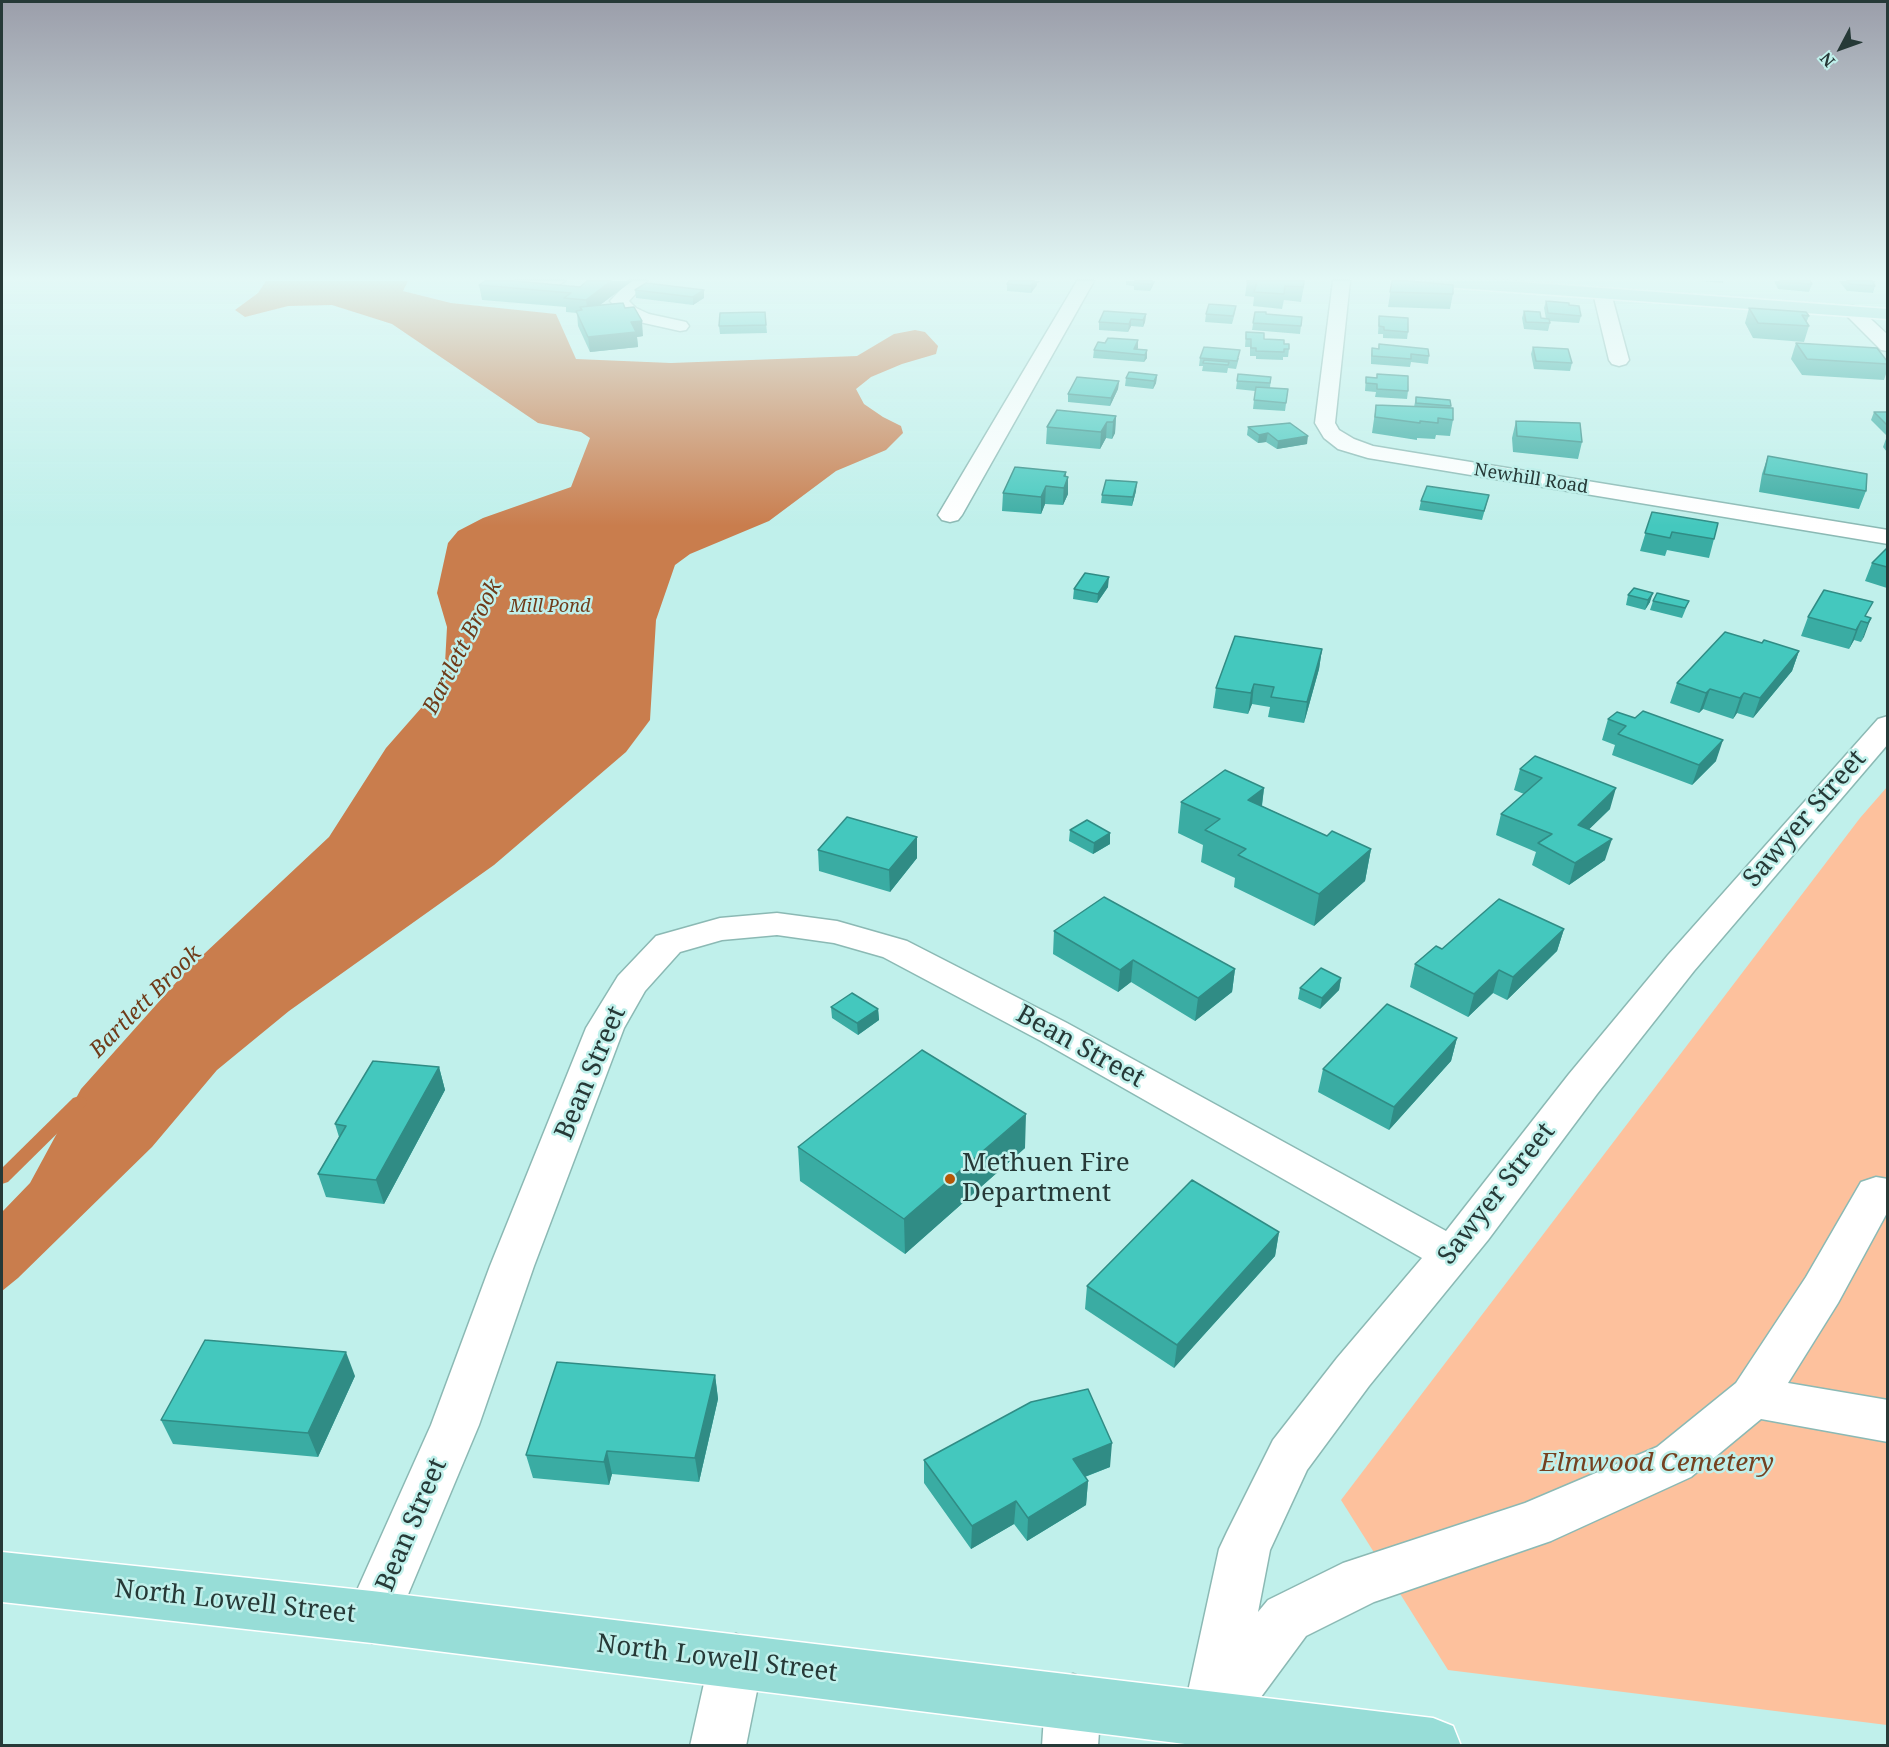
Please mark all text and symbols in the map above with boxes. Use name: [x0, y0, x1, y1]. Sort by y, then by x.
north arrow: [1811, 18, 1871, 78]
text: N: [1815, 48, 1840, 72]
street label: Newhill Road: [1472, 459, 1590, 499]
water label: Bartlett Brook: [418, 576, 508, 718]
water label: Mill Pond: [510, 596, 590, 618]
street label: Sawyer Street: [1737, 744, 1873, 894]
water label: Bartlett Brook: [85, 941, 207, 1063]
street label: Bean Street: [1011, 999, 1149, 1095]
street label: Bean Street: [549, 1002, 633, 1144]
street label: Sawyer Street: [1432, 1117, 1562, 1271]
place label: Methuen Fire Department: [962, 1148, 1130, 1210]
marker: Methuen Fire Department: [943, 1172, 957, 1186]
park label: Elmwood Cemetery: [1540, 1448, 1774, 1480]
street label: Bean Street: [370, 1454, 454, 1596]
street label: North Lowell Street: [113, 1574, 357, 1630]
street label: North Lowell Street: [595, 1629, 839, 1689]

